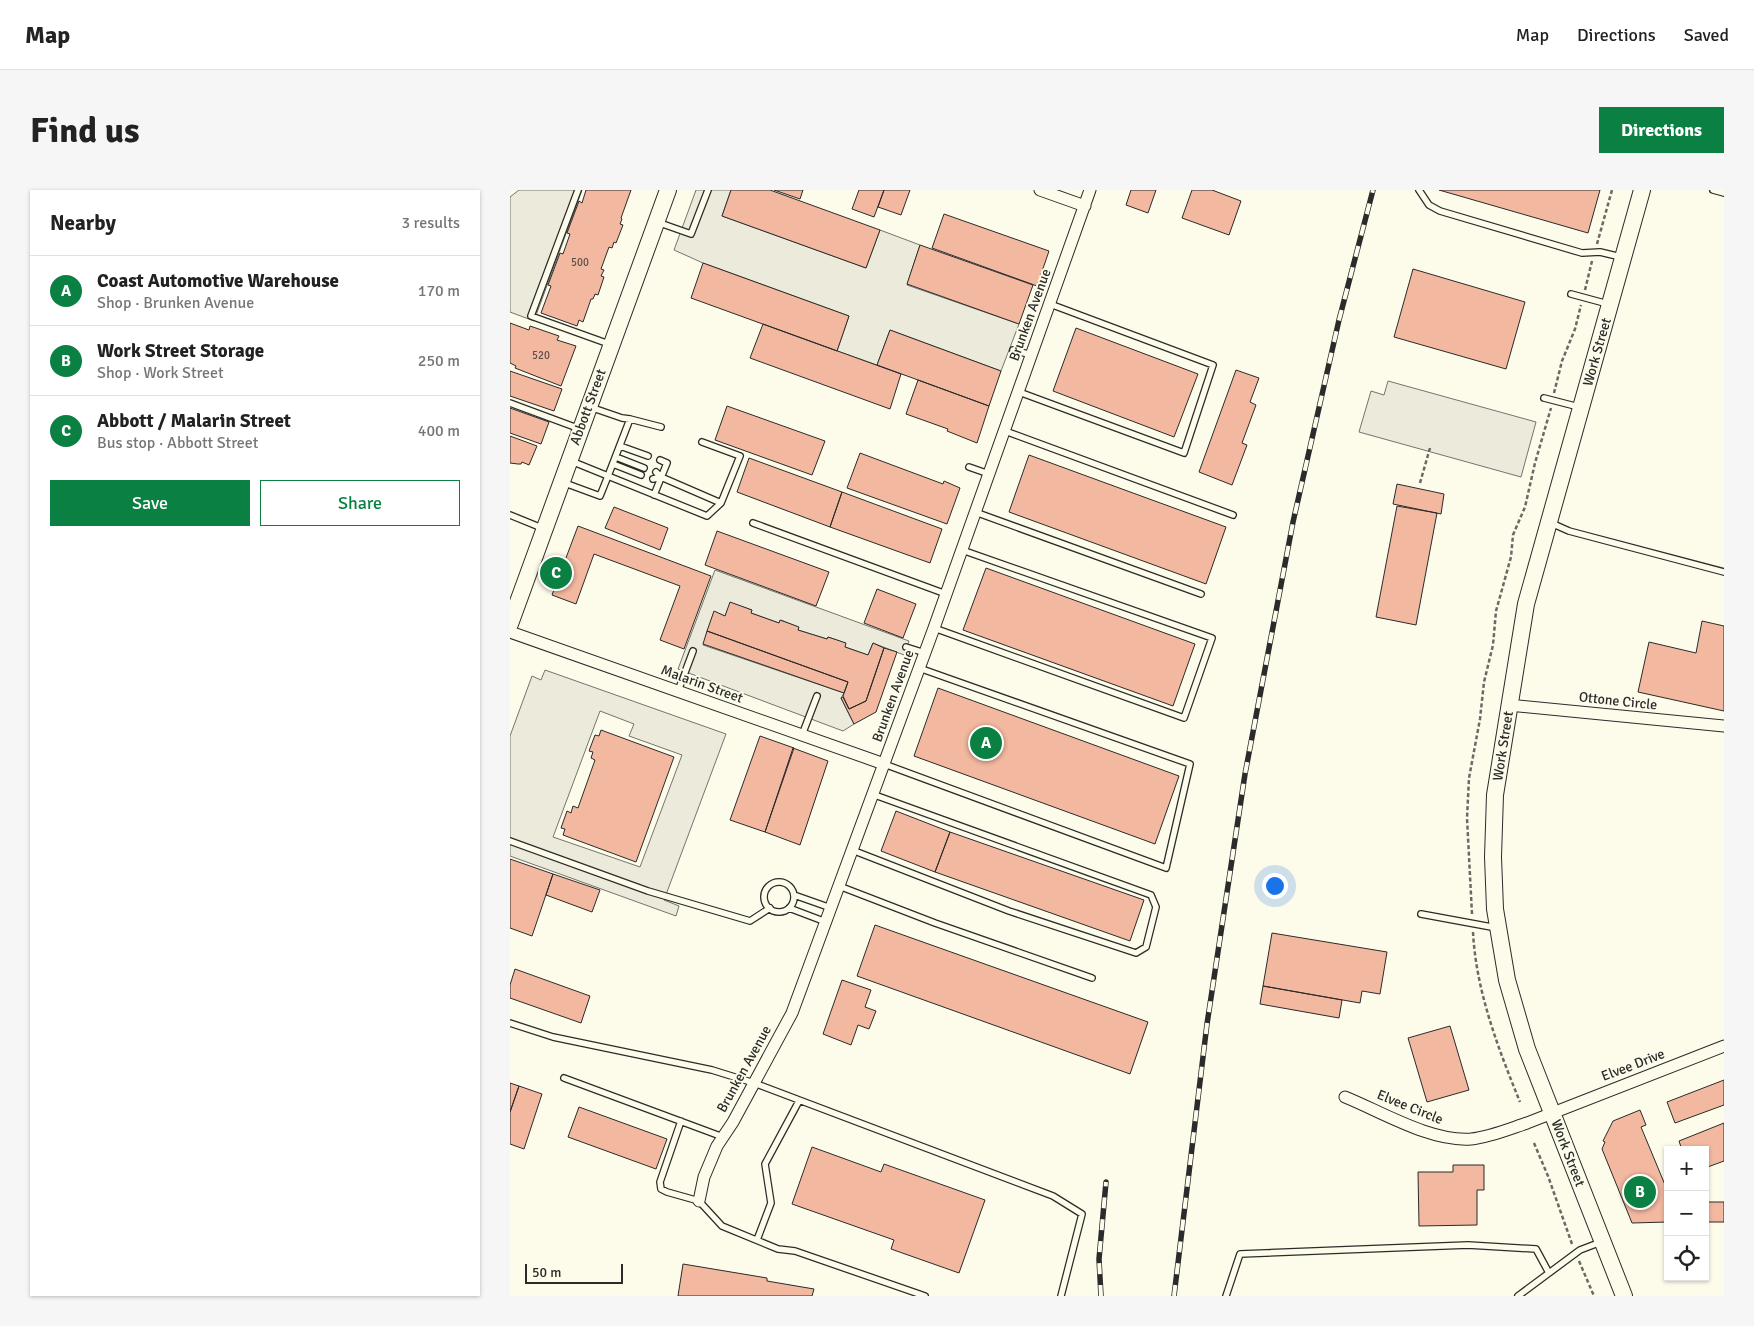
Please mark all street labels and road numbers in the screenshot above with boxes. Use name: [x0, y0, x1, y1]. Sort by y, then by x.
street label: Brunken Avenue: [1005, 267, 1055, 363]
street label: Work Street: [1579, 316, 1615, 388]
street label: Abbott Street: [566, 366, 610, 447]
street label: Brunken Avenue: [868, 648, 918, 744]
street label: Malarin Street: [659, 661, 745, 707]
street label: Ottone Circle: [1578, 688, 1658, 714]
street label: Work Street: [1489, 710, 1517, 782]
street label: Brunken Avenue: [713, 1022, 775, 1116]
street label: Elvee Drive: [1599, 1045, 1667, 1085]
street label: Elvee Circle: [1374, 1086, 1446, 1128]
street label: Work Street: [1547, 1117, 1589, 1189]

